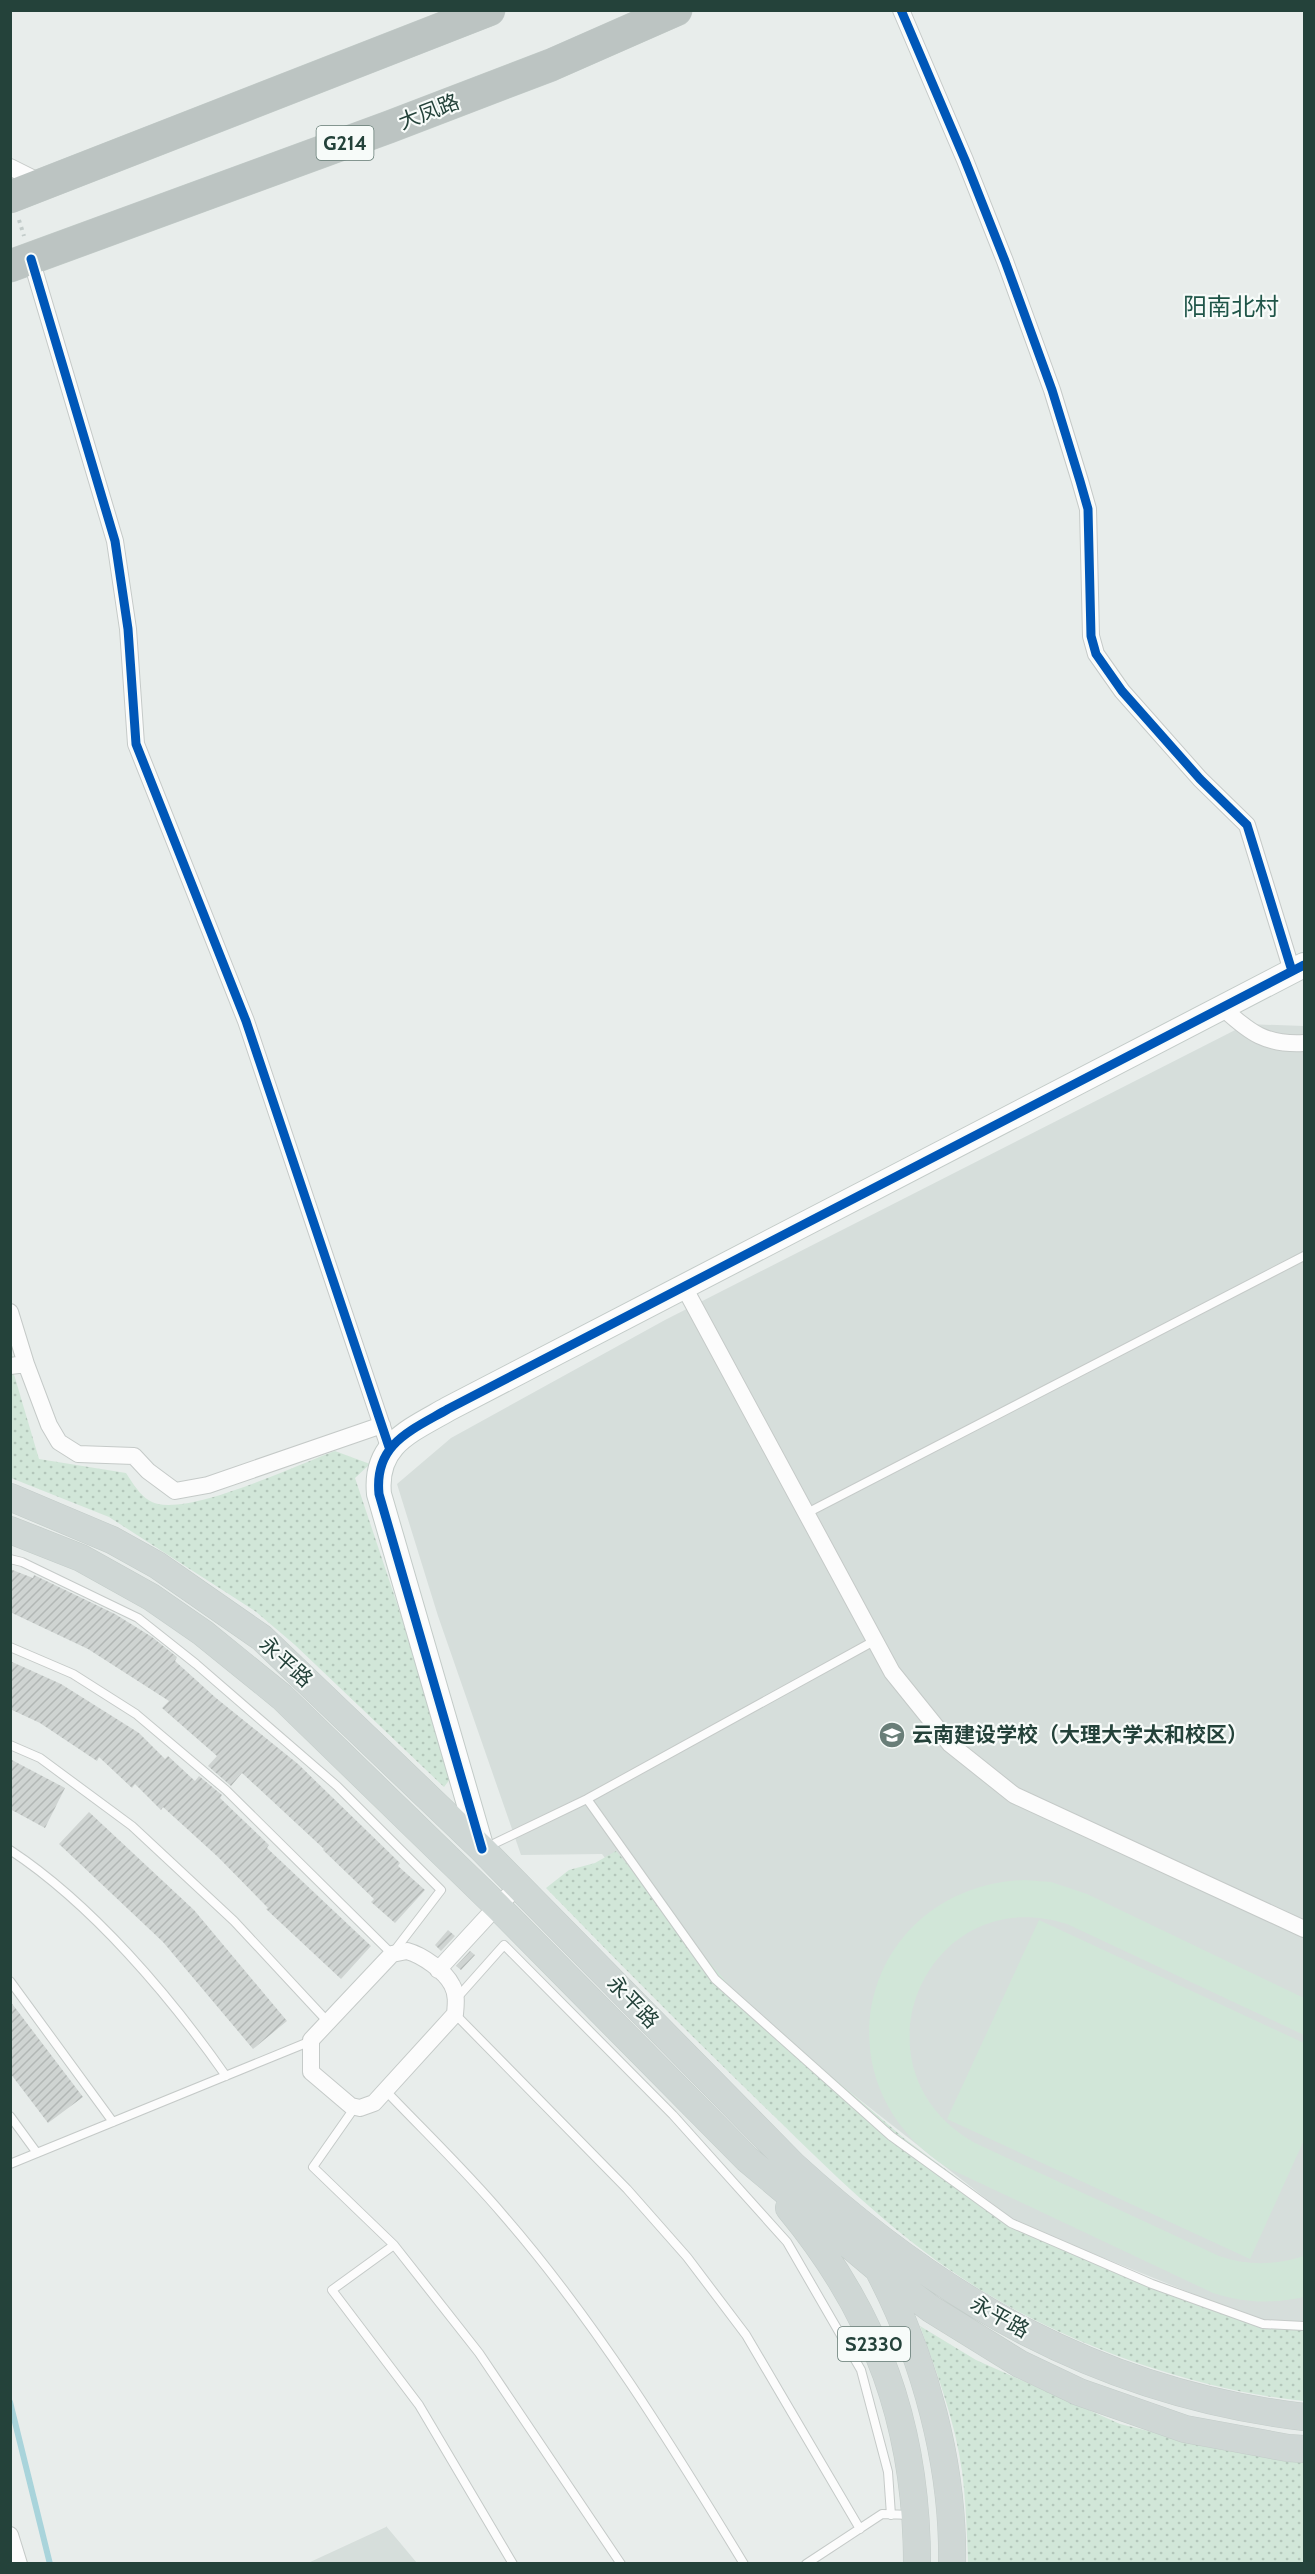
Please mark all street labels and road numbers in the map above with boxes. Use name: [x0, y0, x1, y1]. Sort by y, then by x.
street label: 大凤路: [395, 89, 463, 134]
road number: G214: [316, 126, 374, 160]
street label: 永平路: [255, 1631, 318, 1692]
street label: 永平路: [602, 1970, 664, 2033]
street label: 永平路: [967, 2290, 1034, 2343]
road number: S2330: [838, 2327, 910, 2361]

